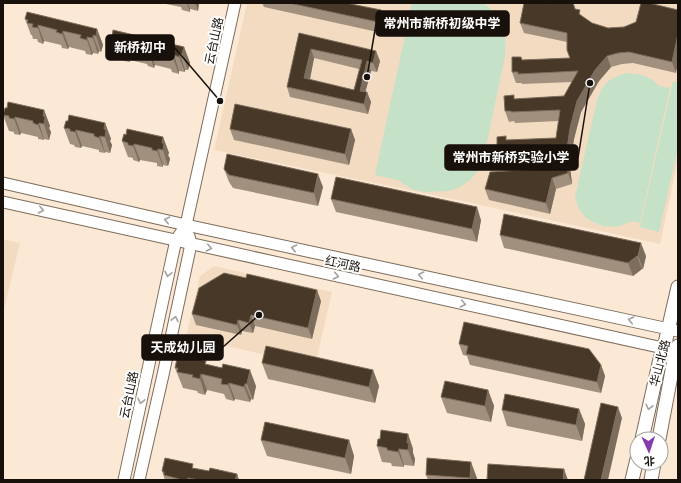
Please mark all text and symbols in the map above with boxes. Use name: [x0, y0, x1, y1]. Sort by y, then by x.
callout: 常州市新桥初级中学: [376, 11, 509, 36]
street label: 云台山路: [202, 16, 226, 66]
text: 常州市新桥初级中学: [383, 16, 501, 31]
callout: 新桥初中: [106, 35, 174, 60]
text: 新桥初中: [114, 40, 166, 55]
callout: 常州市新桥实验小学: [445, 145, 578, 170]
text: 常州市新桥实验小学: [452, 150, 570, 165]
one-way arrow: [38, 206, 44, 214]
one-way arrow: [164, 217, 170, 225]
one-way arrow: [206, 243, 212, 251]
one-way arrow: [291, 244, 297, 252]
street label: 红河路: [324, 253, 362, 275]
one-way arrow: [165, 271, 173, 277]
one-way arrow: [333, 271, 339, 279]
one-way arrow: [418, 272, 425, 280]
one-way arrow: [460, 299, 466, 307]
one-way arrow: [170, 316, 178, 322]
one-way arrow: [627, 317, 634, 325]
callout: 天成幼儿园: [142, 335, 223, 360]
street label: 华山北路: [647, 338, 673, 388]
text: 天成幼儿园: [150, 340, 216, 355]
street label: 云台山路: [117, 370, 141, 420]
one-way arrow: [138, 398, 146, 404]
one-way arrow: [645, 404, 653, 410]
north arrow: [629, 431, 669, 471]
text: 北: [644, 455, 655, 467]

